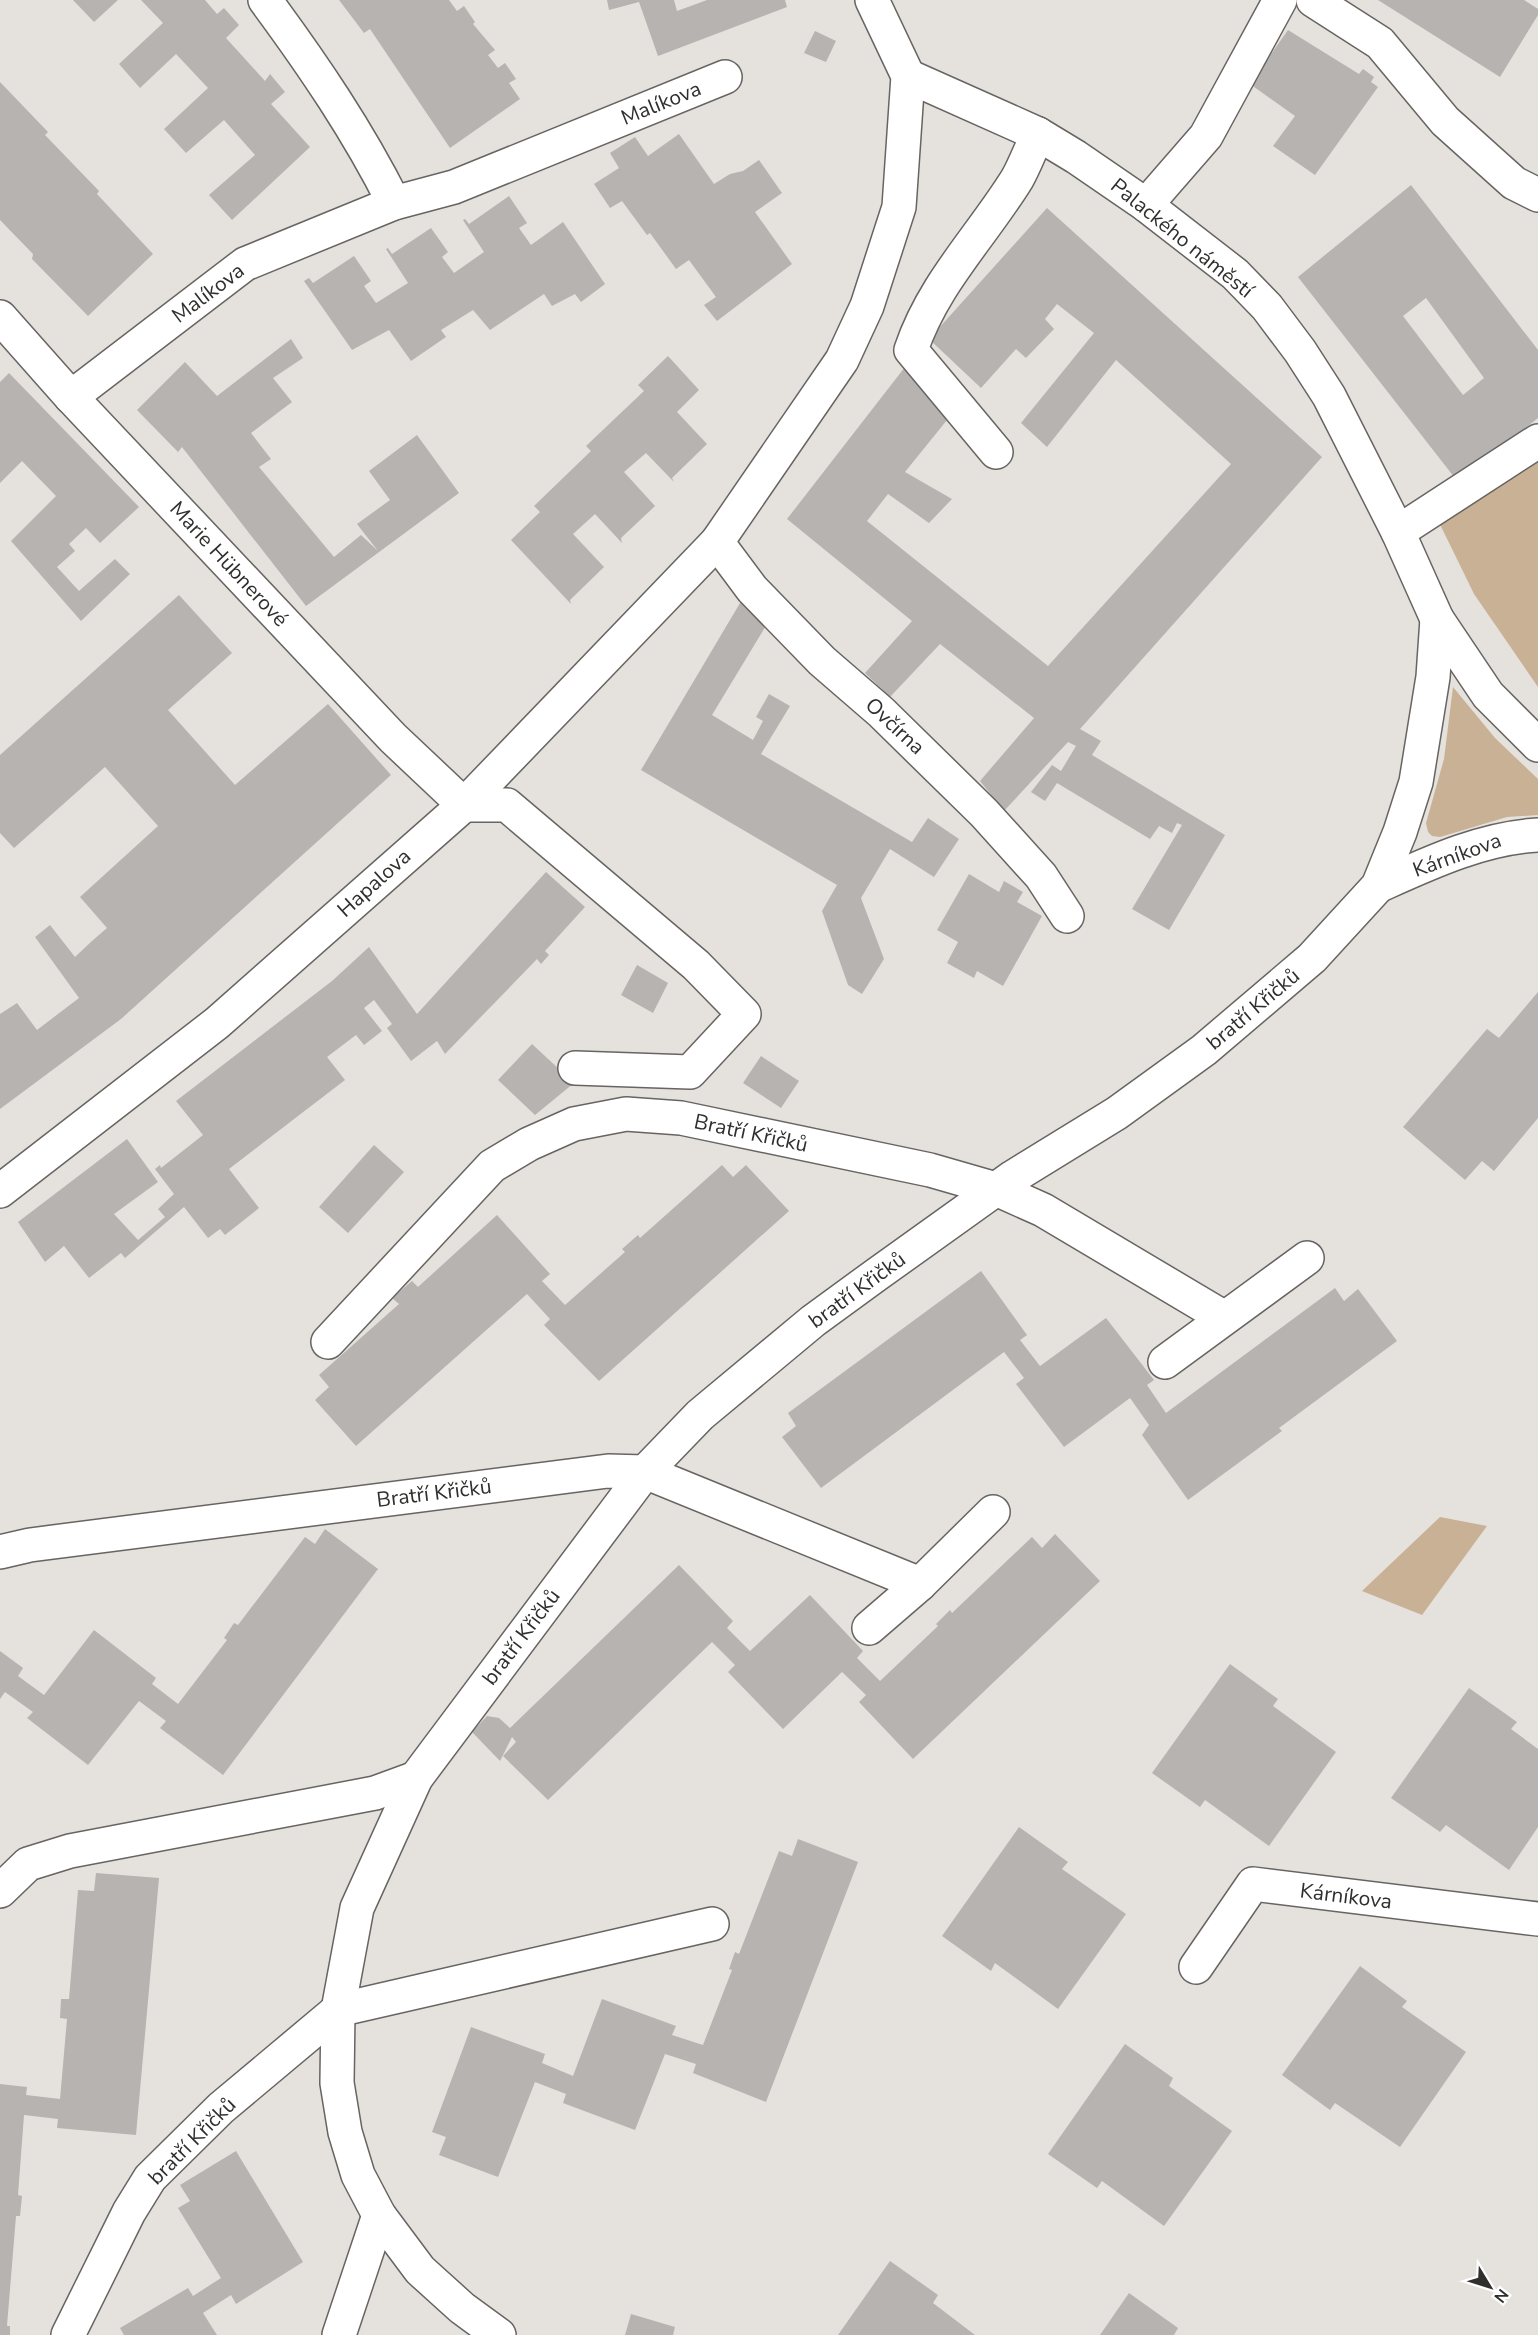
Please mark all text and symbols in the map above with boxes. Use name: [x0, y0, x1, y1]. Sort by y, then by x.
street label: Malíkova: [617, 74, 705, 132]
street label: Palackého náměstí: [1105, 172, 1260, 305]
street label: Malíkova: [166, 257, 250, 329]
street label: Marie Hübnerové: [164, 495, 294, 633]
street label: Ovčírna: [859, 691, 931, 761]
street label: Kárníkova: [1409, 826, 1505, 884]
street label: Hapalova: [331, 843, 417, 923]
street label: bratří Křičků: [1201, 962, 1305, 1056]
street label: Bratří Křičků: [692, 1107, 810, 1159]
street label: bratří Křičků: [803, 1245, 911, 1335]
street label: Bratří Křičků: [375, 1472, 493, 1514]
street label: bratří Křičků: [476, 1583, 566, 1691]
street label: Kárníkova: [1298, 1876, 1394, 1916]
street label: bratří Křičků: [142, 2091, 242, 2191]
north arrow: [1460, 2257, 1520, 2317]
text: N: [1489, 2284, 1513, 2307]

